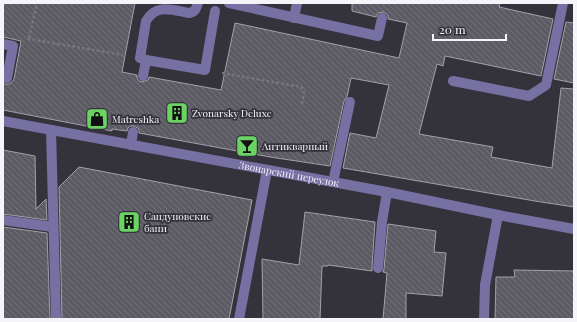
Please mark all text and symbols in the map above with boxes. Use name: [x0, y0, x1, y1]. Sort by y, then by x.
scale bar: [433, 16, 506, 42]
text: 20 m: [439, 21, 466, 37]
building icon: Zvonarsky Deluxe: [164, 100, 190, 126]
shop icon: Matreshka: [84, 106, 110, 132]
place label: Zvonarsky Deluxe: [192, 106, 272, 120]
place label: Matreshka: [112, 112, 159, 126]
bar icon: Антикварный: [234, 133, 260, 159]
place label: Антикварный: [261, 139, 328, 153]
street label: Звонарский переулок: [238, 158, 341, 190]
building icon: Сандуновские бани: [116, 209, 142, 235]
place label: Сандуновские бани: [144, 209, 211, 235]

